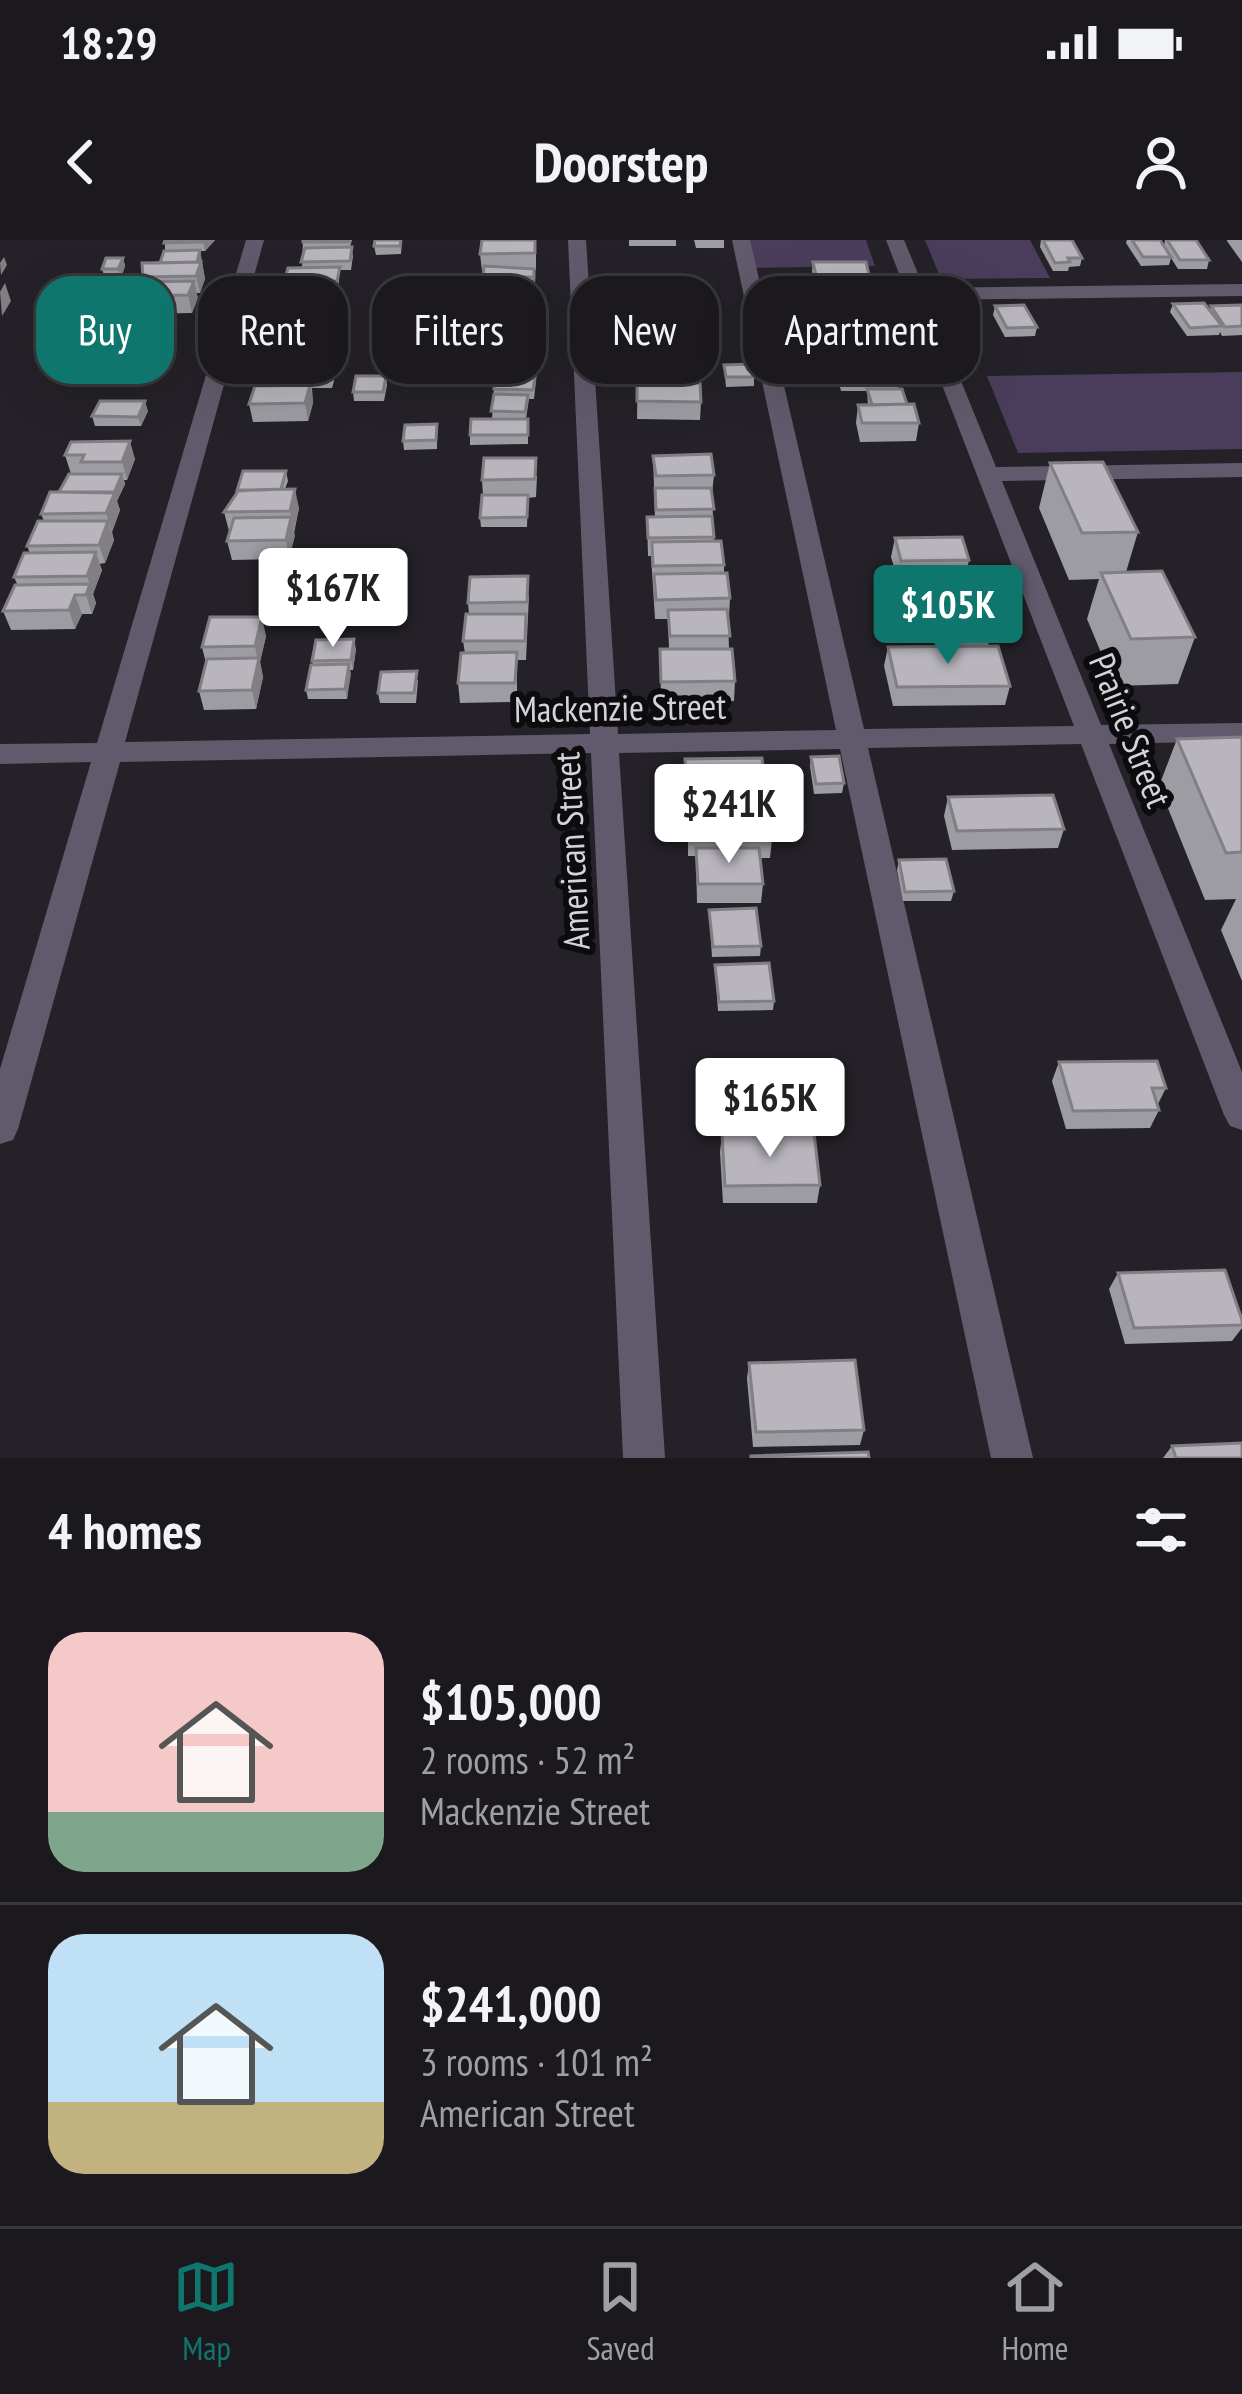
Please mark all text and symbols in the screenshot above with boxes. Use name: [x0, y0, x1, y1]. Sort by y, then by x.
text: 18:29: [60, 13, 157, 71]
text: Doorstep: [534, 127, 708, 197]
icon: back: [48, 129, 114, 195]
icon: person: [1128, 129, 1194, 195]
chip: Buy: [36, 276, 174, 384]
chip: Rent: [198, 276, 348, 384]
chip: Filters: [372, 276, 546, 384]
chip: New: [570, 276, 719, 384]
chip: Apartment: [743, 276, 980, 384]
pin: $167K: [249, 548, 417, 650]
text: $167K: [286, 561, 380, 612]
pin: $105K: [864, 565, 1032, 667]
text: $105K: [901, 578, 995, 629]
street label: Prairie Street: [1079, 646, 1183, 814]
street label: Mackenzie Street: [513, 682, 727, 732]
street label: American Street: [542, 751, 600, 951]
pin: $241K: [645, 764, 813, 866]
text: $241K: [682, 777, 776, 828]
pin: $165K: [686, 1058, 854, 1160]
text: $165K: [723, 1071, 817, 1122]
text: 4 homes: [48, 1497, 202, 1563]
icon: filters: [1128, 1497, 1194, 1563]
text: $105,000: [420, 1668, 602, 1734]
icon: home: [144, 1680, 288, 1824]
text: 2 rooms · 52 m²: [420, 1734, 635, 1785]
text: Mackenzie Street: [420, 1785, 650, 1836]
text: $241,000: [420, 1970, 602, 2036]
icon: home: [144, 1982, 288, 2126]
text: 3 rooms · 101 m²: [420, 2036, 653, 2087]
text: American Street: [420, 2087, 635, 2138]
tab: Map: [173, 2254, 239, 2369]
tab: Saved: [586, 2254, 654, 2369]
tab: Home: [1001, 2254, 1068, 2369]

